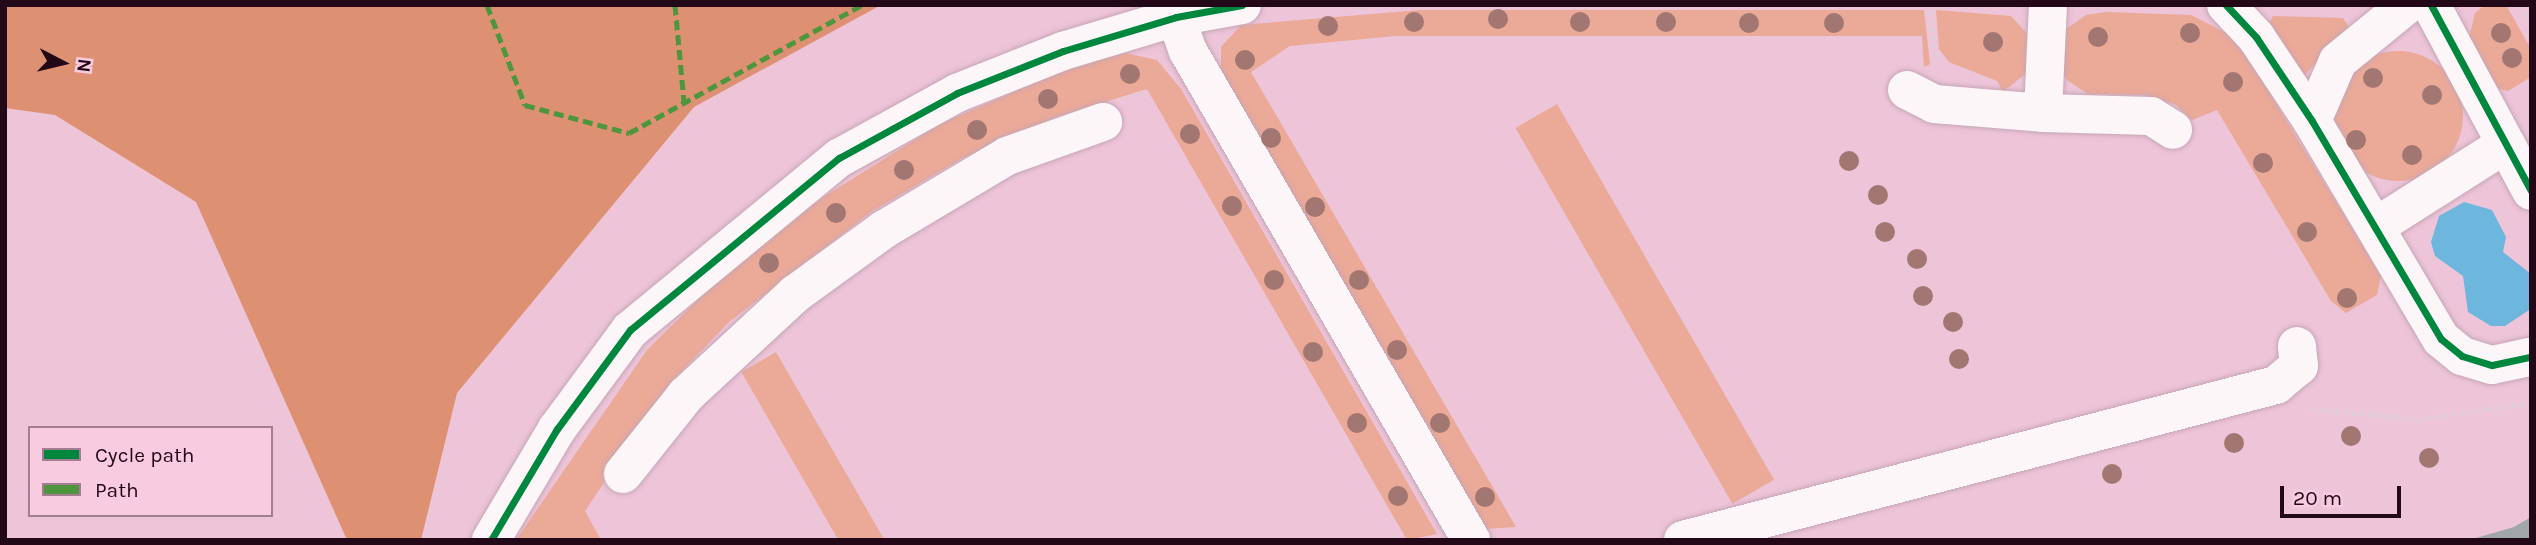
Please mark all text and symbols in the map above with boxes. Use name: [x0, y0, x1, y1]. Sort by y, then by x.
north arrow: [28, 28, 98, 98]
text: N: [72, 57, 96, 74]
legend: [28, 426, 273, 517]
text: Cycle path: [95, 443, 195, 467]
scale bar: [2284, 472, 2405, 516]
text: Path: [95, 478, 139, 502]
text: 20 m: [2293, 486, 2342, 510]

